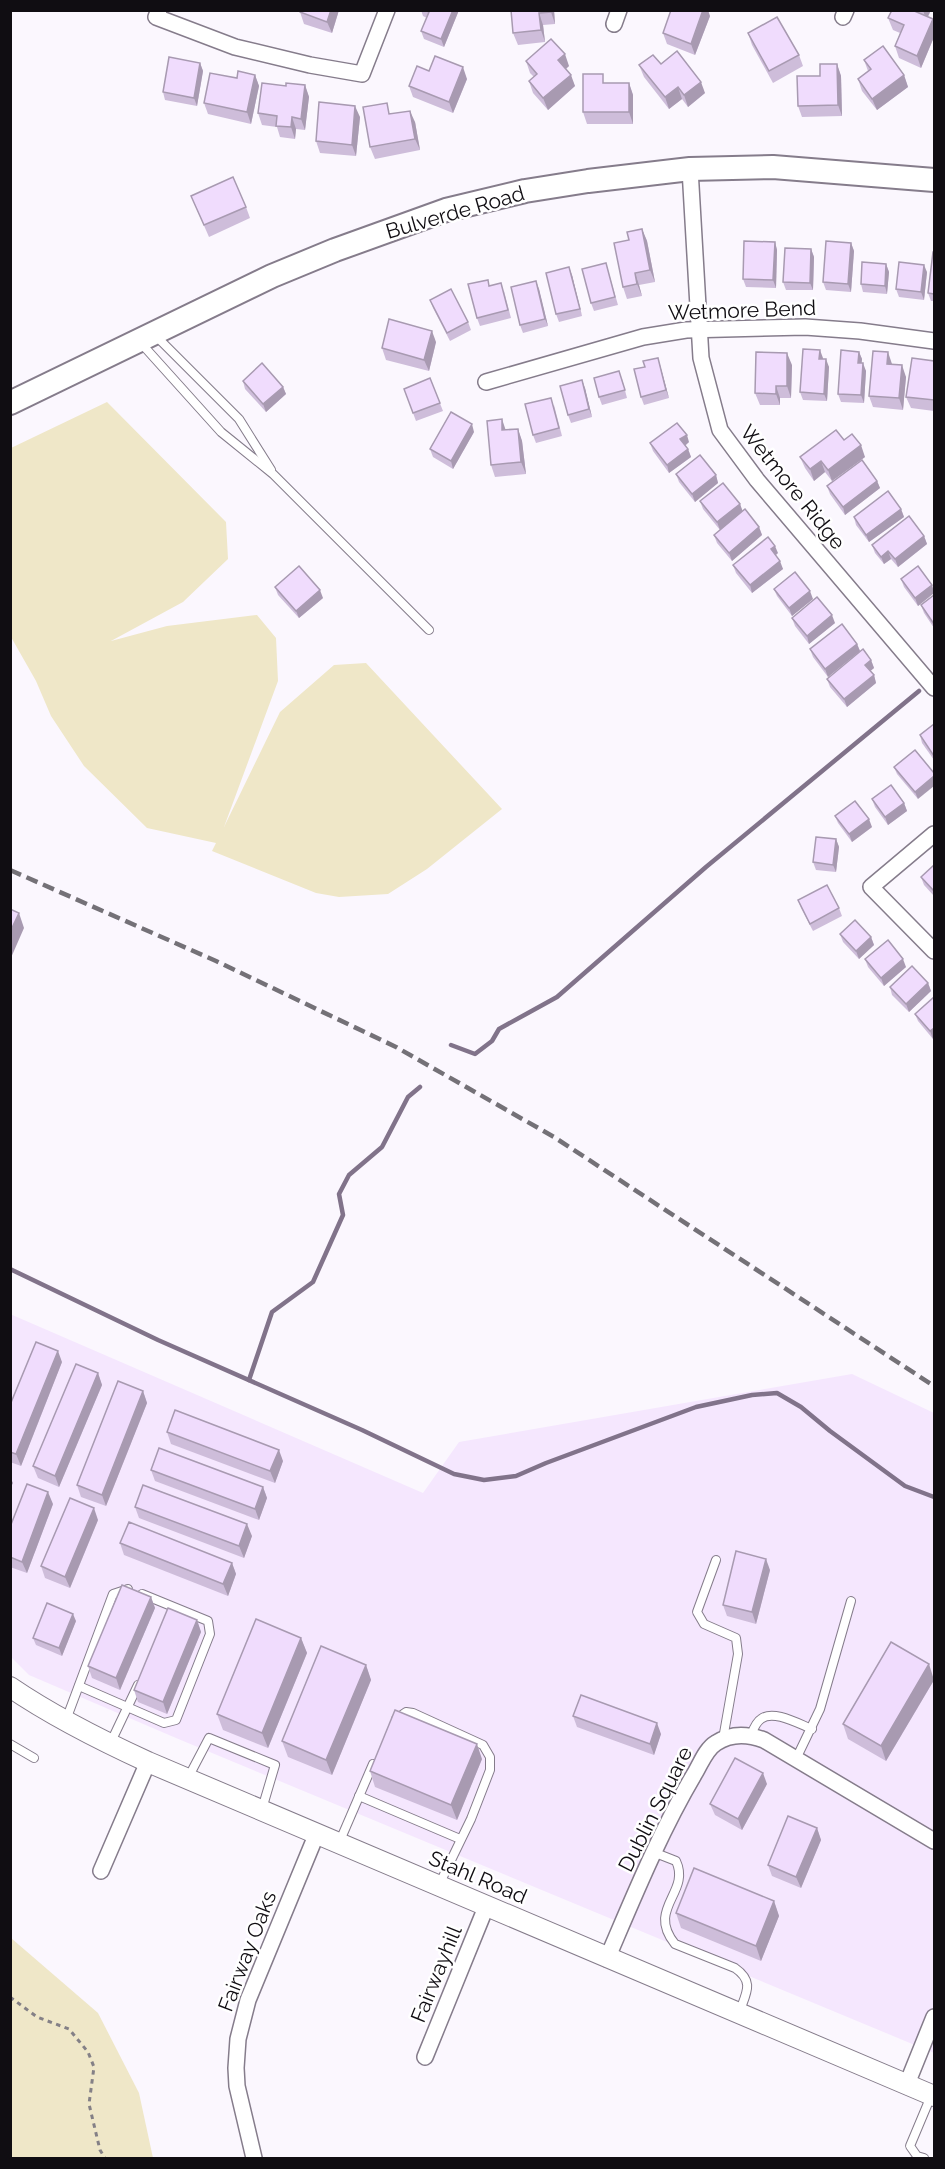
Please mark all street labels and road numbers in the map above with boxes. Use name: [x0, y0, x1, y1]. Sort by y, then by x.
street label: Bulverde Road: [383, 180, 527, 244]
street label: Wetmore Bend: [668, 295, 816, 325]
street label: Wetmore Ridge: [735, 420, 851, 554]
street label: Dublin Square: [613, 1742, 697, 1876]
street label: Stahl Road: [425, 1845, 531, 1909]
street label: Fairway Oaks: [213, 1887, 281, 2015]
street label: Fairwayhill: [405, 1922, 467, 2026]

